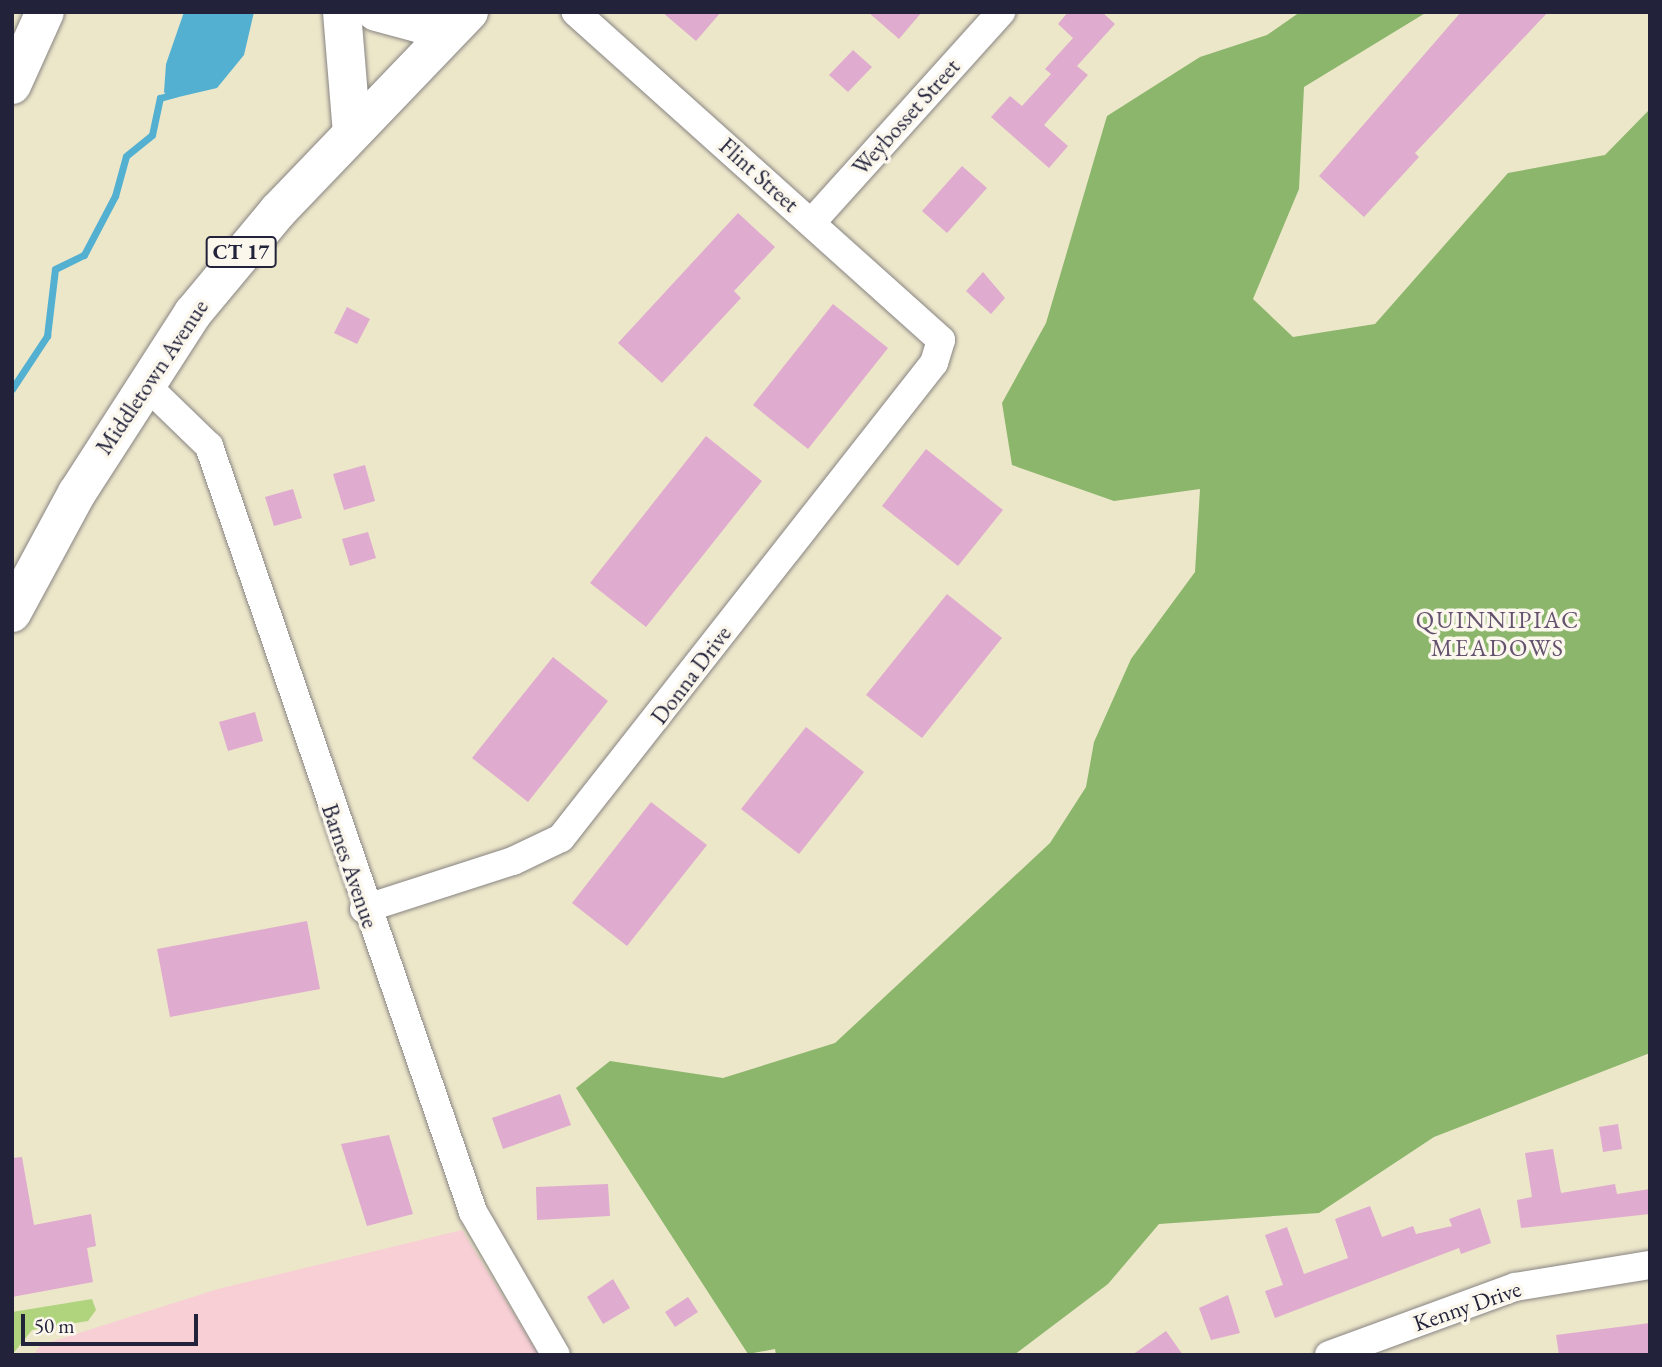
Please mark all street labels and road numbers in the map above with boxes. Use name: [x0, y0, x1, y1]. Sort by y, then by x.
street label: Weybosset Street: [846, 53, 966, 181]
street label: Flint Street: [714, 132, 804, 218]
road number: CT 17: [204, 234, 278, 270]
street label: Middletown Avenue: [90, 294, 214, 460]
street label: Donna Drive: [645, 620, 737, 730]
street label: Barnes Avenue: [316, 800, 384, 932]
street label: Kenny Drive: [1410, 1275, 1524, 1337]

